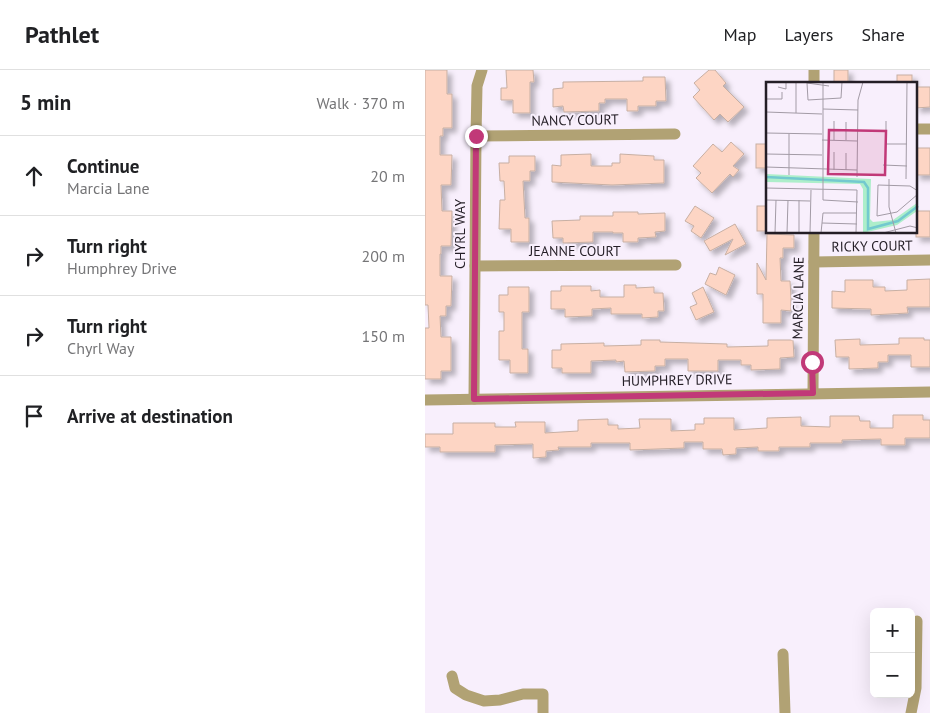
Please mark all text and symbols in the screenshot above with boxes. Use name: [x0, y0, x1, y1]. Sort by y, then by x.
text: Pathlet: [25, 19, 99, 50]
text: Map: [724, 23, 756, 46]
text: Layers: [784, 23, 833, 46]
text: Share: [861, 23, 905, 46]
inset map: [766, 82, 917, 234]
text: 5 min: [20, 89, 71, 116]
text: Walk · 370 m: [316, 93, 405, 113]
street label: NANCY COURT: [531, 110, 619, 130]
route end: [465, 125, 488, 148]
text: Continue: [67, 154, 139, 178]
icon: ahead: [20, 162, 48, 190]
text: 20 m: [370, 166, 405, 186]
text: Marcia Lane: [67, 178, 150, 198]
street label: CHYRL WAY: [451, 199, 469, 269]
text: Turn right: [67, 234, 147, 258]
street label: RICKY COURT: [831, 236, 913, 256]
icon: right: [20, 242, 48, 270]
street label: JEANNE COURT: [528, 242, 621, 260]
text: 200 m: [362, 246, 405, 266]
street label: MARCIA LANE: [788, 256, 808, 340]
text: Humphrey Drive: [67, 258, 177, 278]
text: Turn right: [67, 314, 147, 338]
icon: right: [20, 322, 48, 350]
text: 150 m: [362, 326, 405, 346]
text: Chyrl Way: [67, 338, 134, 358]
route start: [801, 351, 824, 374]
street label: HUMPHREY DRIVE: [621, 370, 733, 390]
icon: arrive: [20, 402, 48, 430]
text: Arrive at destination: [67, 404, 233, 428]
map controls: [870, 608, 915, 698]
button: +: [870, 608, 915, 653]
button: −: [870, 653, 915, 698]

